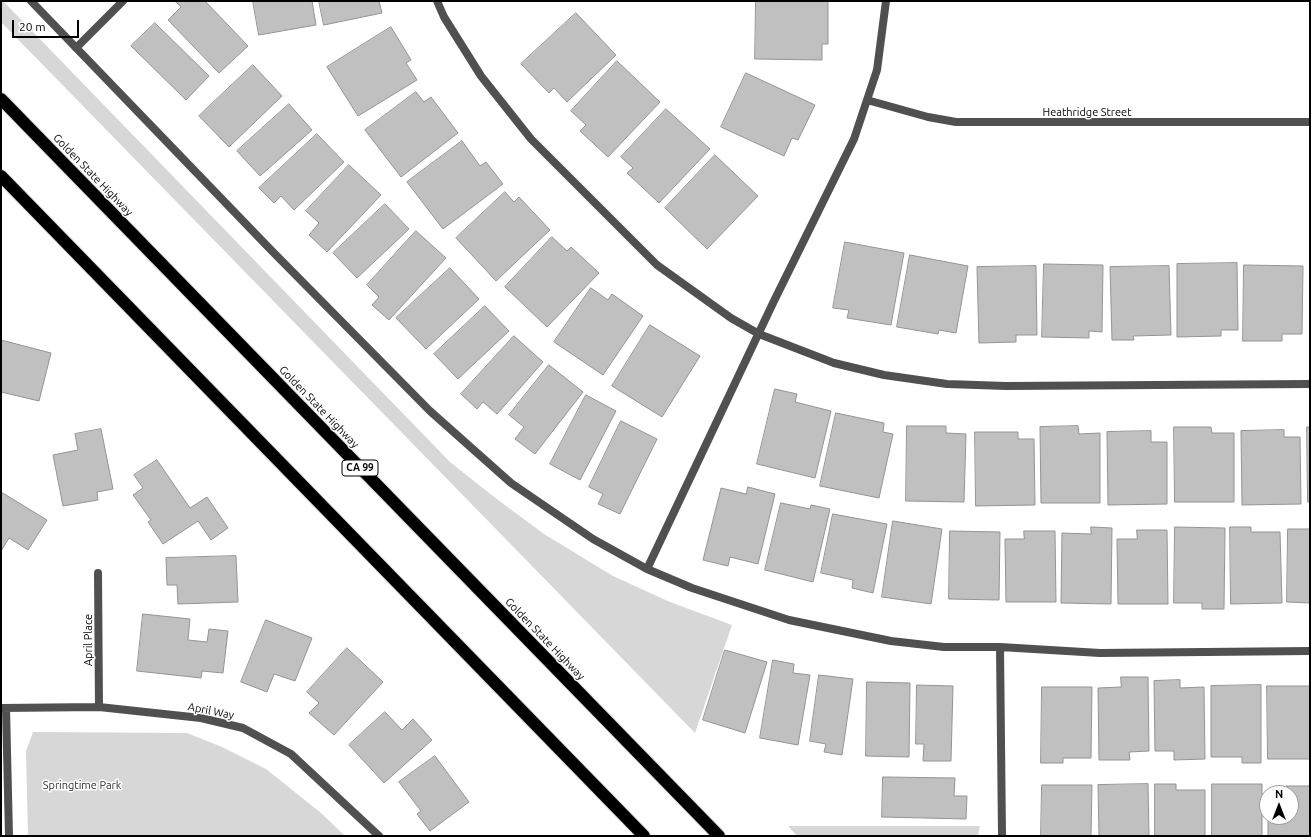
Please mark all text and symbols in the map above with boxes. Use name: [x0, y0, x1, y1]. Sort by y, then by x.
scale bar: [14, 12, 81, 38]
text: 20 m: [19, 20, 46, 33]
street label: Heathridge Street: [1043, 105, 1131, 119]
street label: Golden State Highway: [50, 131, 136, 219]
street label: Golden State Highway: [276, 363, 362, 451]
road number: CA 99: [342, 460, 378, 476]
street label: Golden State Highway: [502, 595, 588, 683]
street label: April Place: [81, 614, 95, 666]
street label: April Way: [187, 700, 235, 722]
park label: Springtime Park: [43, 778, 121, 792]
north arrow: [1259, 785, 1299, 825]
text: N: [1275, 788, 1283, 800]

